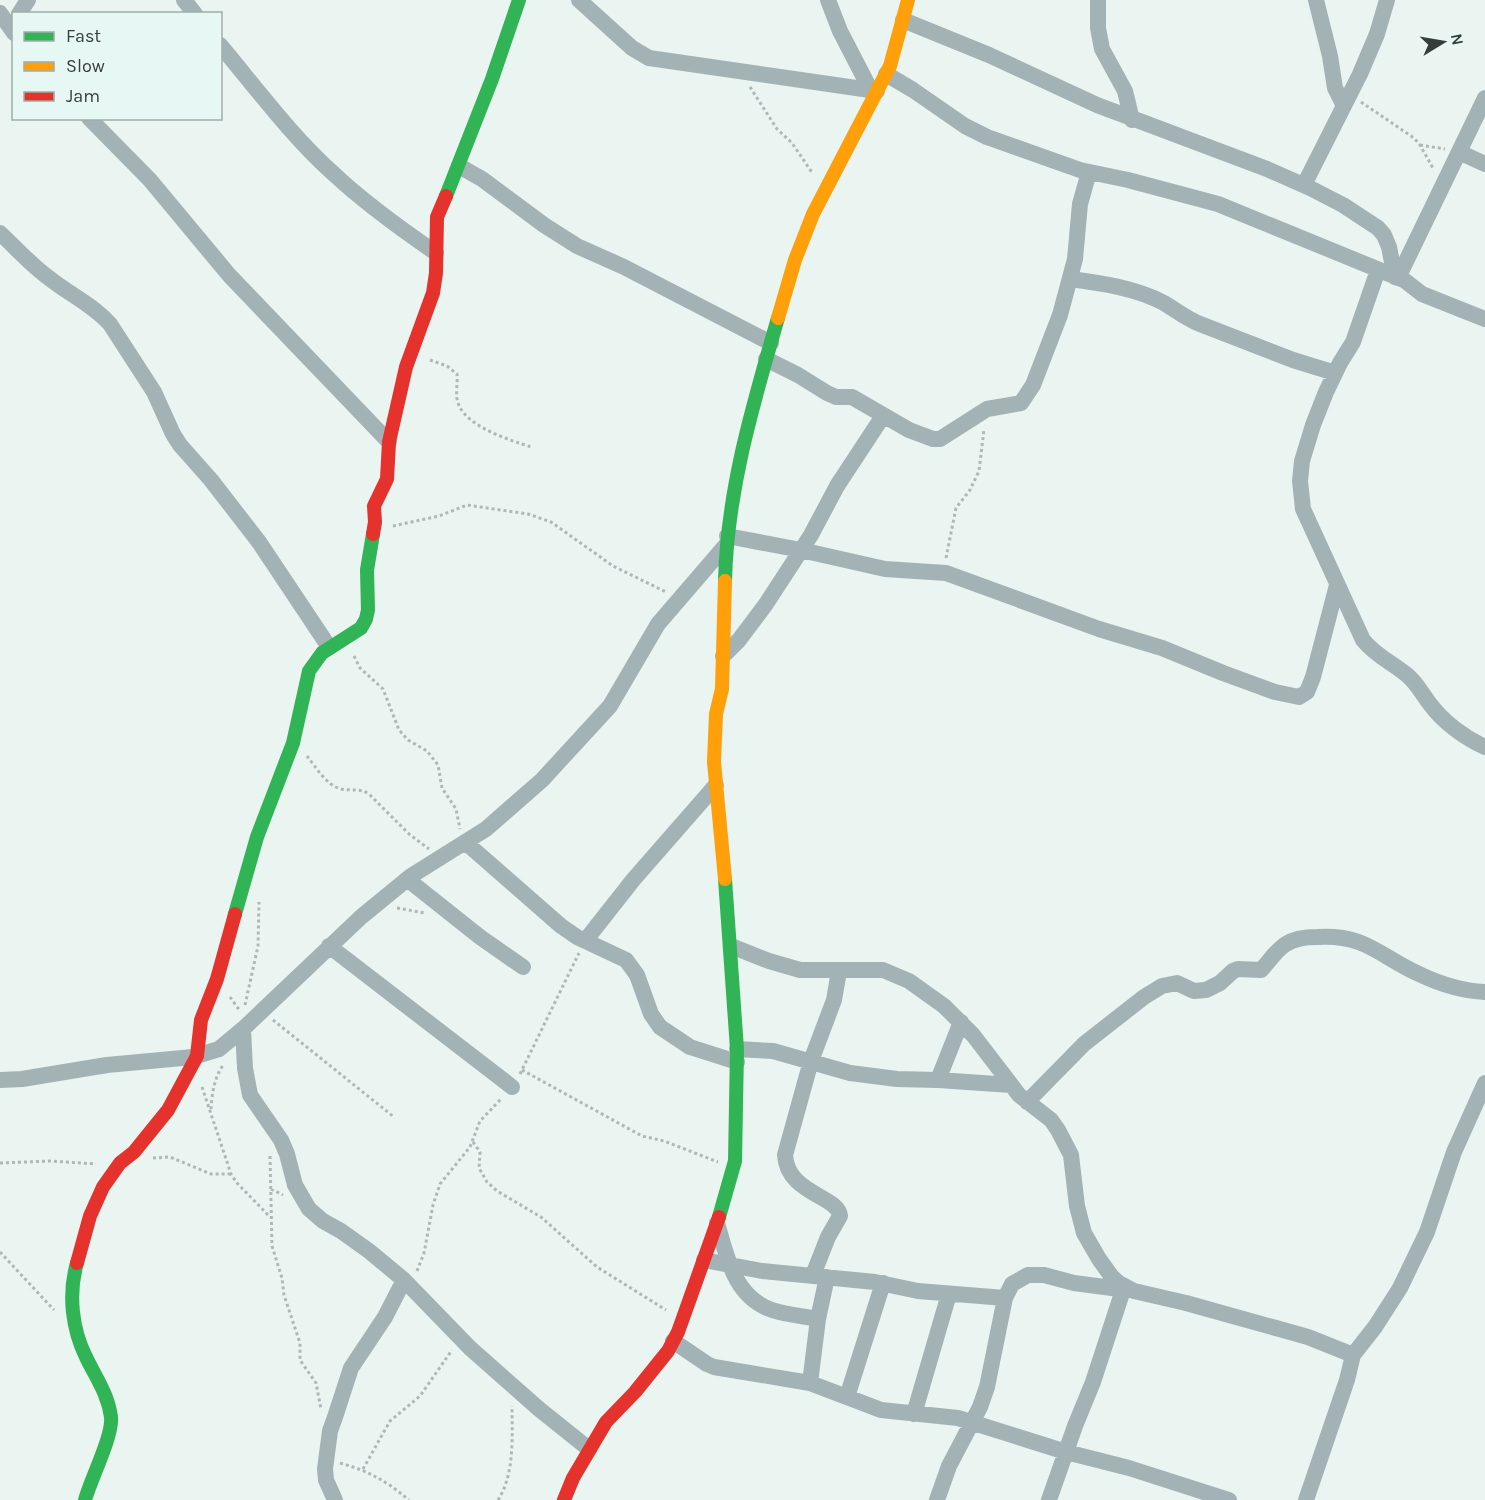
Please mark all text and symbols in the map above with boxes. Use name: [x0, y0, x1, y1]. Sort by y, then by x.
legend: [12, 12, 222, 120]
north arrow: [1413, 12, 1473, 72]
text: Fast: [66, 25, 101, 47]
text: N: [1447, 32, 1468, 47]
text: Slow: [66, 55, 105, 77]
text: Jam: [66, 85, 100, 107]

